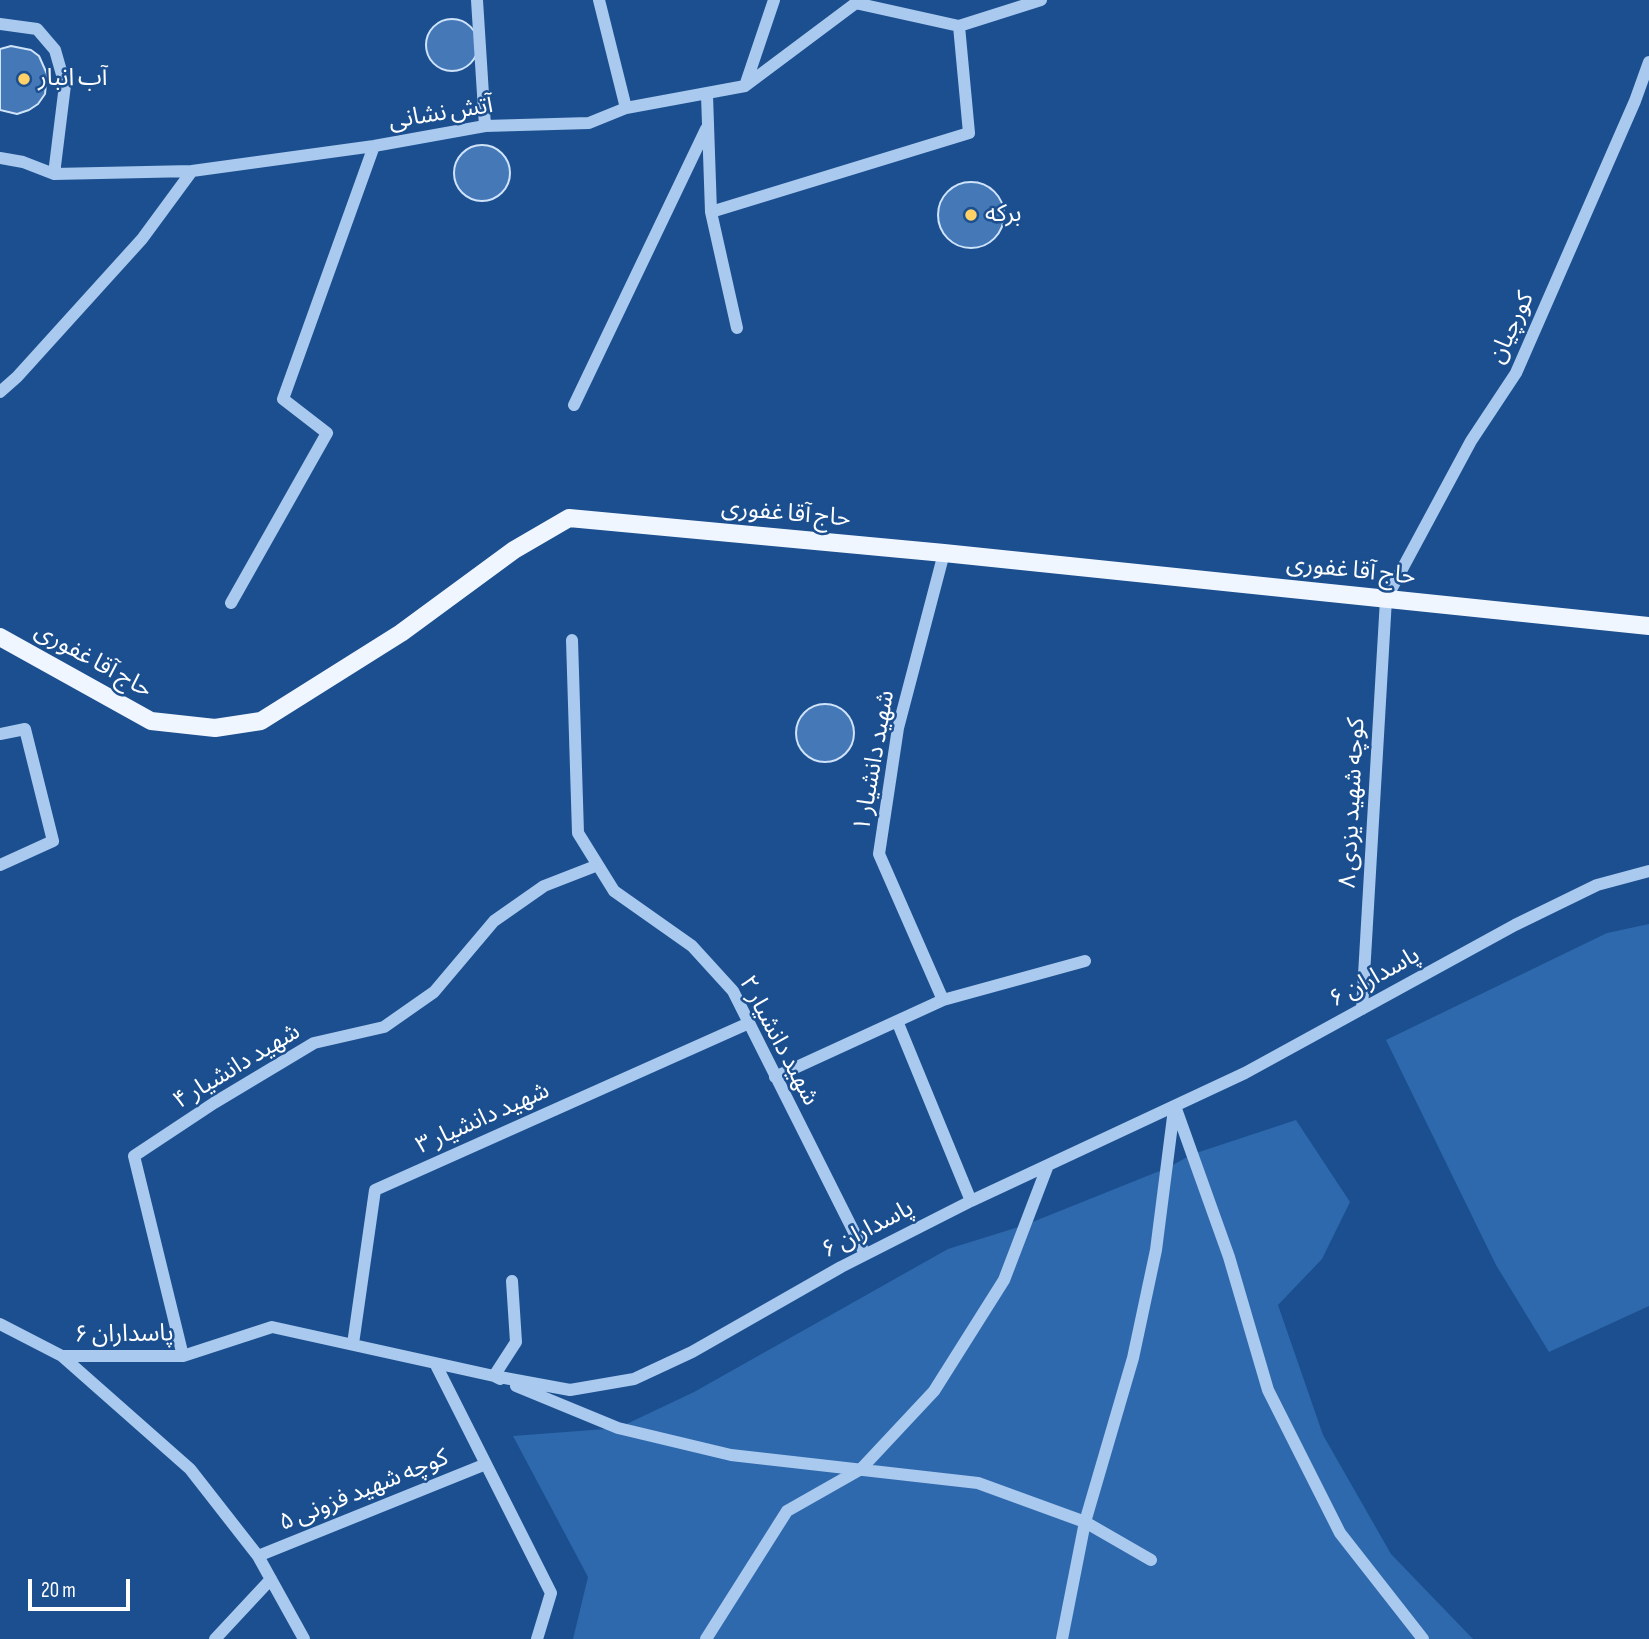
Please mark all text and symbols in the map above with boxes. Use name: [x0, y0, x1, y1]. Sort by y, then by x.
place label: آب انبار: [38, 65, 107, 93]
marker: آب انبار: [16, 71, 32, 87]
street label: آتش نشانی: [387, 92, 495, 136]
place label: برکه: [985, 201, 1022, 229]
marker: برکه: [963, 207, 979, 223]
street label: کورچیان: [1483, 288, 1541, 368]
street label: حاج آقا غفوری: [720, 494, 852, 534]
street label: حاج آقا غفوری: [1285, 550, 1417, 592]
street label: حاج آقا غفوری: [29, 617, 157, 705]
street label: شهید دانشیار ۱: [848, 688, 902, 834]
street label: کوچه شهید یزدی ۸: [1334, 717, 1372, 889]
street label: پاسداران ۶: [1325, 941, 1425, 1015]
street label: شهید دانشیار ۲: [732, 971, 824, 1111]
street label: شهید دانشیار ۴: [168, 1018, 306, 1116]
street label: شهید دانشیار ۳: [412, 1077, 554, 1161]
street label: پاسداران ۶: [817, 1195, 919, 1265]
street label: پاسداران ۶: [74, 1320, 174, 1350]
street label: کوچه شهید فزونی ۵: [275, 1444, 453, 1538]
scale bar: [32, 1566, 133, 1610]
text: 20 m: [41, 1578, 76, 1603]

